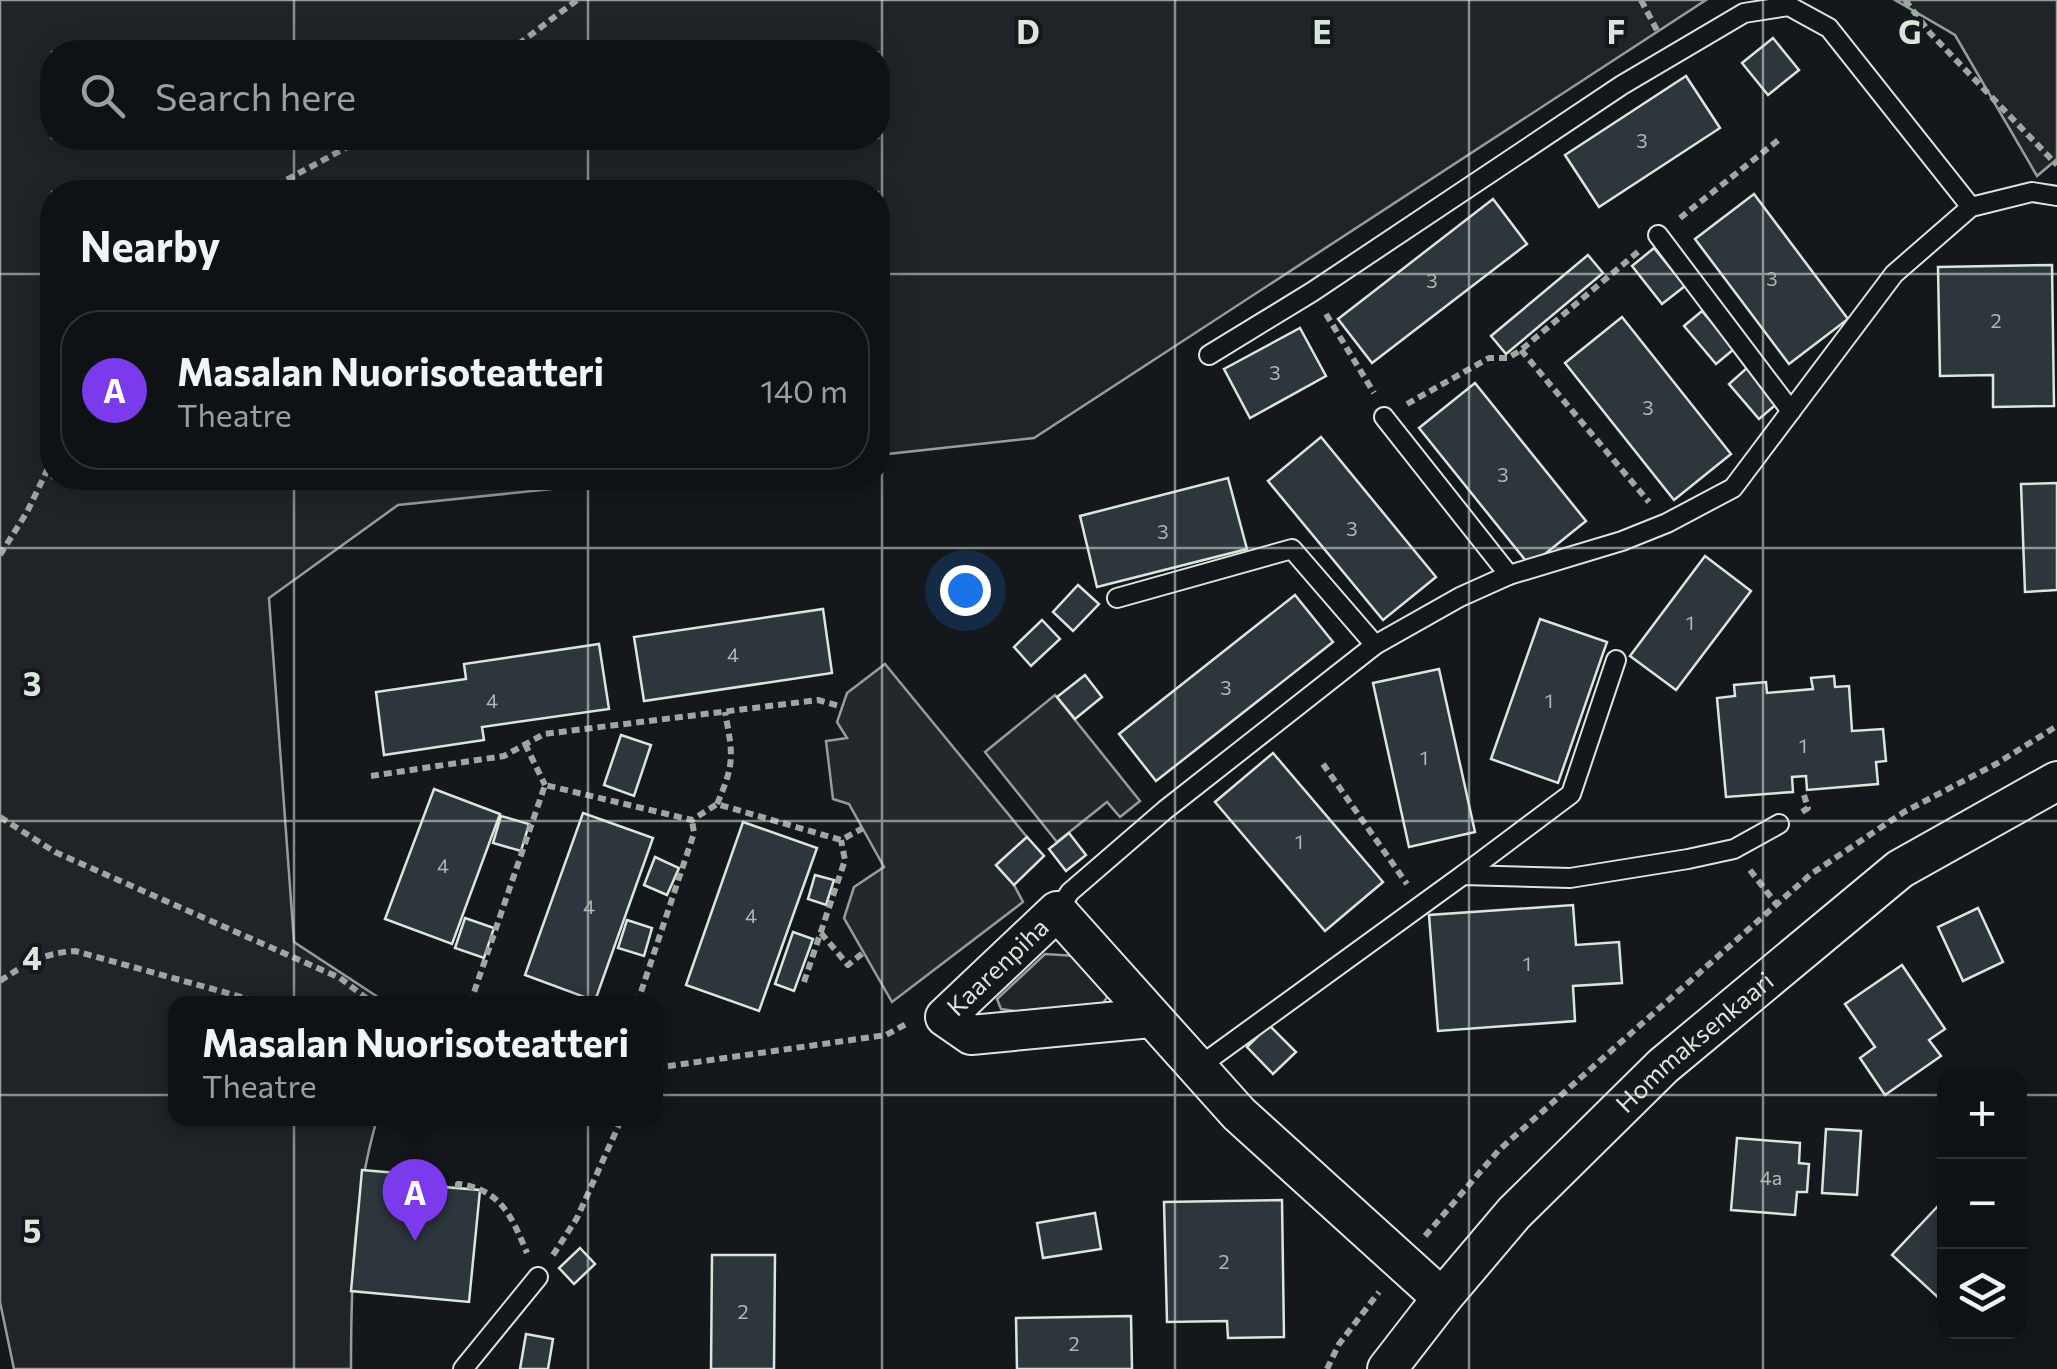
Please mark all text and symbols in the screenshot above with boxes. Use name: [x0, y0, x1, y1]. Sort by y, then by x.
text: D: [1016, 11, 1040, 51]
text: E: [1312, 11, 1332, 51]
text: F: [1607, 11, 1625, 51]
text: G: [1898, 11, 1922, 51]
search box: [40, 40, 890, 150]
icon: search: [75, 68, 130, 123]
text: Search here: [155, 72, 356, 119]
house number: 3: [1636, 128, 1648, 152]
text: Nearby: [80, 219, 220, 271]
house number: 3: [1766, 266, 1778, 290]
house number: 3: [1426, 268, 1438, 292]
house number: 2: [1990, 308, 2002, 332]
text: Masalan Nuorisoteatteri: [177, 347, 604, 394]
house number: 3: [1269, 360, 1281, 384]
text: A: [103, 370, 126, 410]
text: 140 m: [760, 370, 848, 410]
text: Theatre: [177, 394, 292, 434]
house number: 3: [1642, 395, 1654, 419]
house number: 3: [1497, 462, 1509, 486]
house number: 3: [1346, 516, 1358, 540]
house number: 3: [1157, 519, 1169, 543]
your location: [940, 565, 991, 616]
house number: 1: [1686, 610, 1694, 634]
house number: 4: [727, 642, 739, 666]
text: 3: [23, 663, 41, 703]
house number: 3: [1220, 675, 1232, 699]
house number: 4: [486, 688, 498, 712]
house number: 1: [1545, 688, 1553, 712]
house number: 1: [1799, 733, 1807, 757]
house number: 1: [1420, 745, 1428, 769]
house number: 1: [1295, 829, 1303, 853]
house number: 4: [437, 853, 449, 877]
house number: 4: [583, 894, 595, 918]
house number: 4: [745, 903, 757, 927]
street label: Kaarenpiha: [940, 911, 1054, 1022]
text: 4: [22, 937, 42, 977]
house number: 1: [1523, 951, 1531, 975]
street label: Hommaksenkaari: [1609, 965, 1779, 1118]
popup: [168, 996, 663, 1126]
text: Masalan Nuorisoteatteri: [202, 1018, 629, 1065]
text: Theatre: [202, 1065, 317, 1105]
map controls: [1937, 1069, 2027, 1339]
button: +: [1937, 1069, 2027, 1159]
pin: A: [382, 1158, 448, 1241]
button: −: [1937, 1159, 2027, 1249]
house number: 4a: [1760, 1165, 1782, 1189]
text: 5: [23, 1210, 41, 1250]
house number: 2: [1218, 1249, 1230, 1273]
button: layers: [1937, 1249, 2027, 1339]
house number: 2: [737, 1299, 749, 1323]
house number: 2: [1068, 1331, 1080, 1355]

